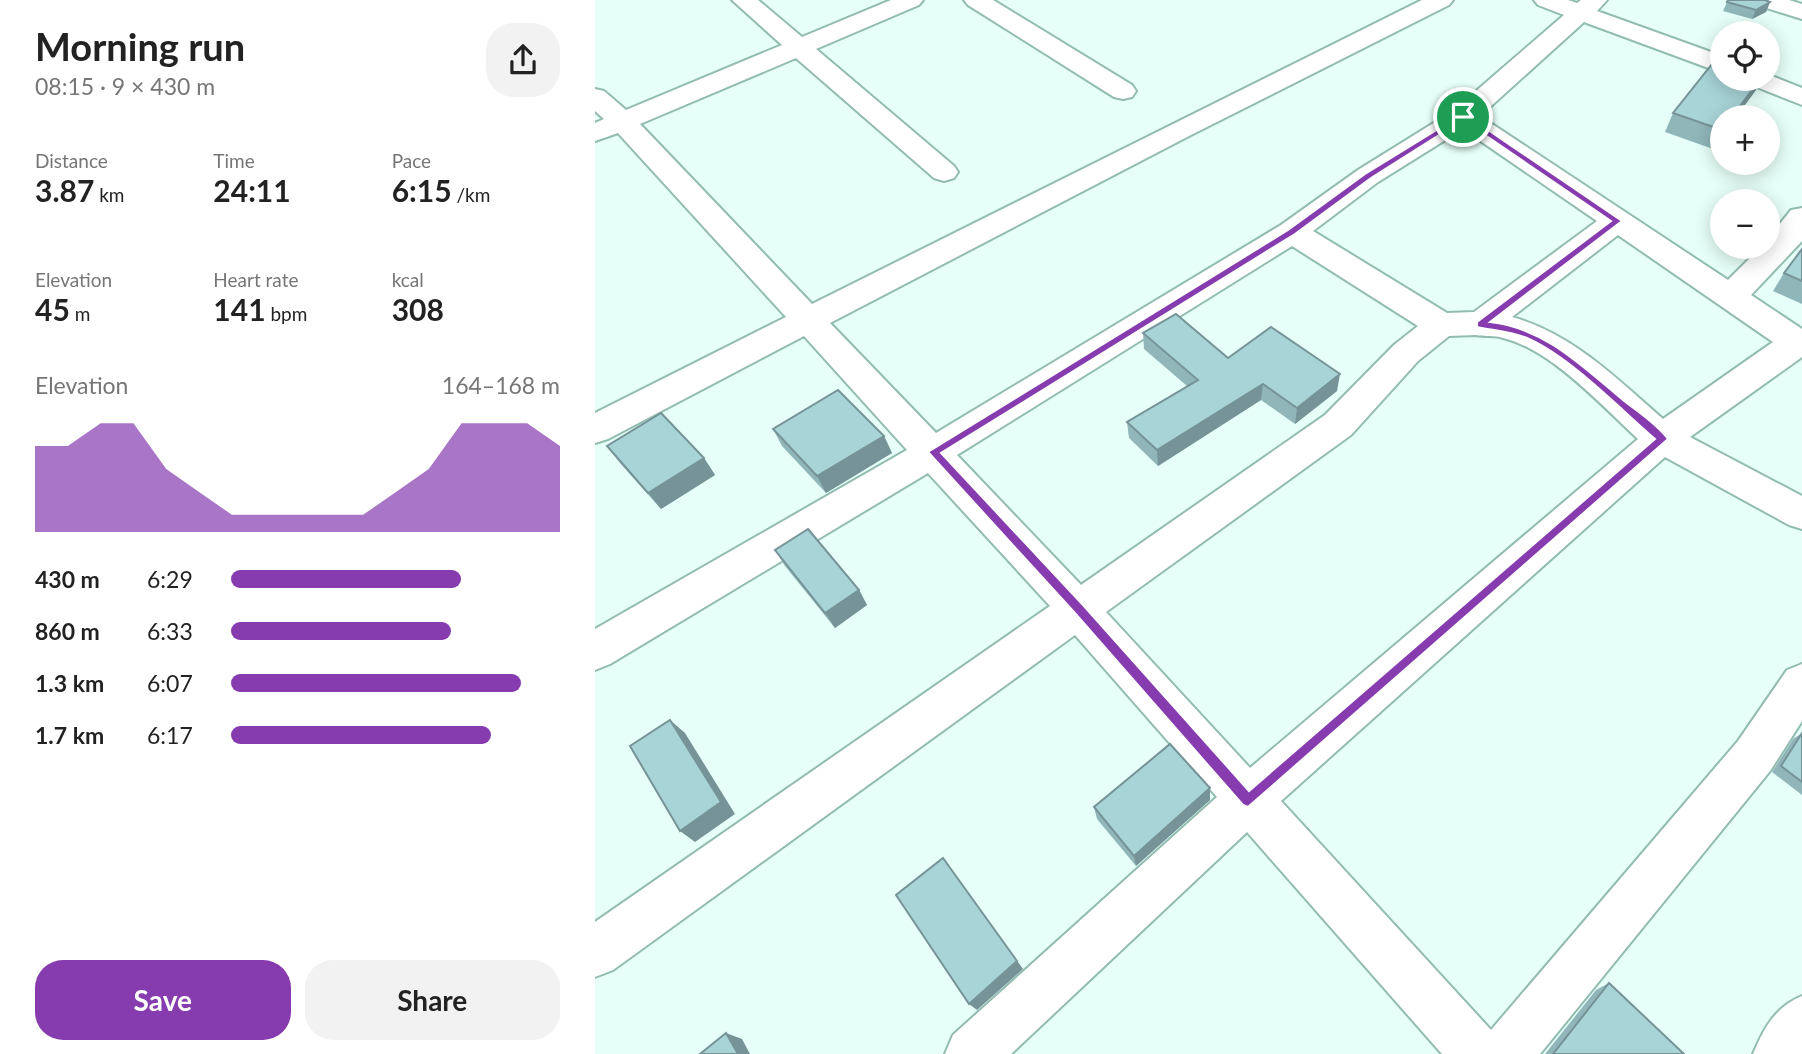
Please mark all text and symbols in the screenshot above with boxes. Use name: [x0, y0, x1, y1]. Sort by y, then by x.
map controls: [1710, 21, 1780, 259]
button: locate: [1710, 21, 1780, 91]
text: Morning run: [35, 23, 245, 69]
button: share: [486, 23, 560, 97]
text: 08:15 · 9 × 430 m: [35, 72, 215, 100]
pin: [1433, 87, 1493, 147]
icon: arrive: [1444, 98, 1482, 136]
button: +: [1710, 105, 1780, 175]
text: Distance: [35, 149, 108, 172]
text: Time: [213, 149, 255, 172]
text: Pace: [392, 149, 431, 172]
text: 3.87: [35, 172, 94, 208]
text: 24:11: [213, 172, 291, 208]
text: 6:15: [392, 172, 452, 208]
text: km: [94, 183, 124, 206]
text: /km: [452, 183, 490, 206]
button: −: [1710, 189, 1780, 259]
text: Elevation: [35, 268, 112, 291]
text: Heart rate: [213, 268, 299, 291]
text: kcal: [392, 268, 424, 291]
text: 45: [35, 291, 70, 327]
text: 141: [213, 291, 266, 327]
text: 308: [392, 291, 444, 327]
text: m: [70, 302, 90, 325]
text: bpm: [266, 302, 307, 325]
text: Elevation: [35, 371, 128, 399]
text: 164–168 m: [442, 371, 560, 399]
text: 430 m: [35, 565, 100, 593]
text: 6:29: [147, 565, 193, 593]
text: 860 m: [35, 617, 100, 645]
text: 6:33: [147, 617, 193, 645]
text: 1.3 km: [35, 669, 104, 697]
text: 6:07: [147, 669, 193, 697]
text: 1.7 km: [35, 721, 104, 749]
text: 6:17: [147, 721, 193, 749]
button: Save: [35, 960, 291, 1040]
button: Share: [305, 960, 560, 1040]

